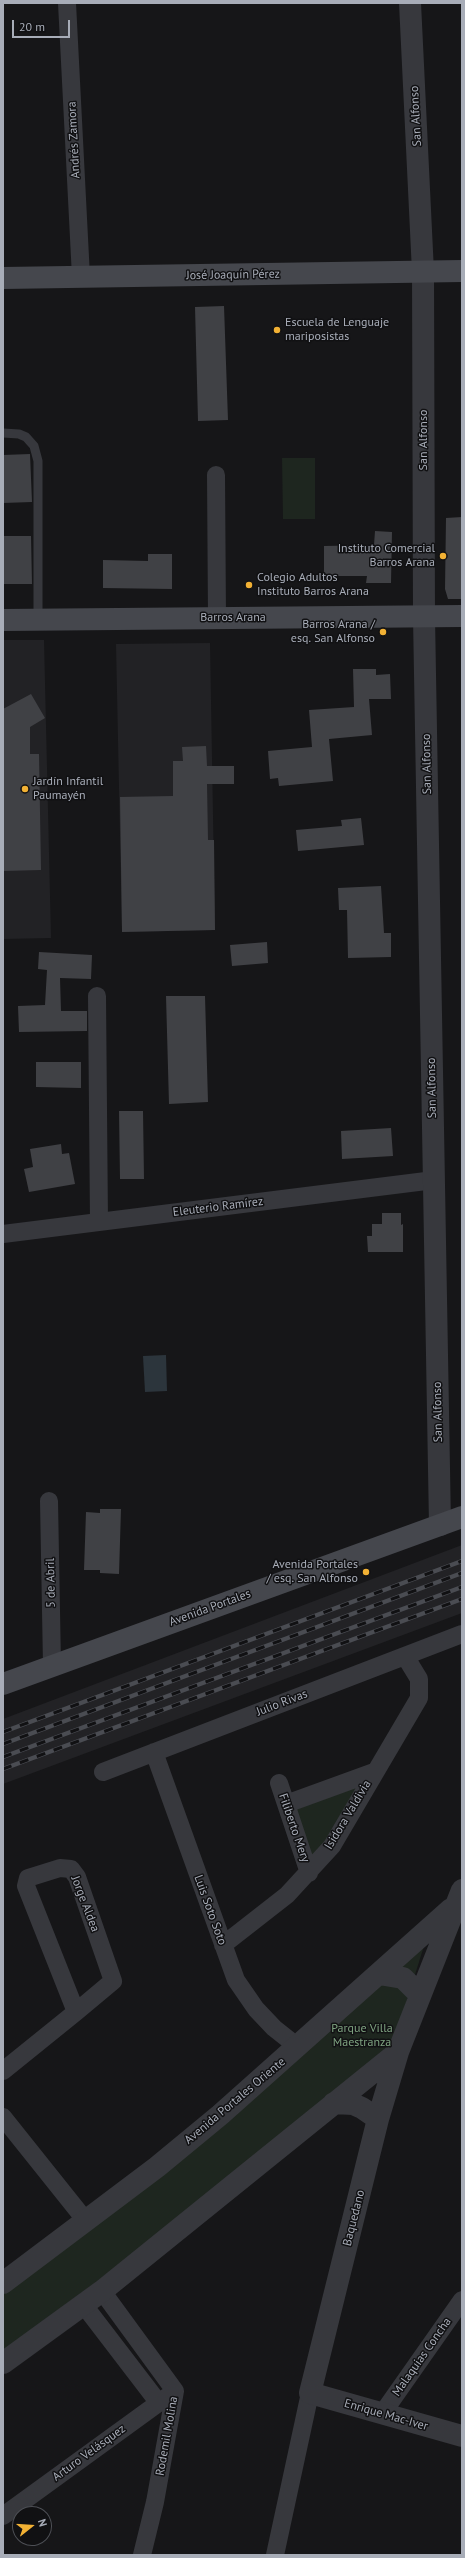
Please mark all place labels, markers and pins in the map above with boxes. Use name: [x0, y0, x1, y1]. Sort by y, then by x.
place label: Escuela de Lenguaje mariposistas: [285, 316, 389, 344]
marker: Escuela de Lenguaje mariposistas: [272, 325, 282, 335]
place label: Instituto Comercial Barros Arana: [338, 542, 435, 570]
marker: Instituto Comercial Barros Arana: [438, 551, 448, 561]
place label: Colegio Adultos Instituto Barros Arana: [257, 571, 369, 599]
marker: Colegio Adultos Instituto Barros Arana: [244, 580, 254, 590]
place label: Barros Arana / esq. San Alfonso: [291, 618, 375, 646]
marker: Barros Arana / esq. San Alfonso: [378, 627, 388, 637]
place label: Jardín Infantil Paumayén: [33, 775, 103, 803]
marker: Jardín Infantil Paumayén: [20, 784, 30, 794]
place label: Avenida Portales / esq. San Alfonso: [266, 1558, 358, 1586]
marker: Avenida Portales / esq. San Alfonso: [361, 1567, 371, 1577]

